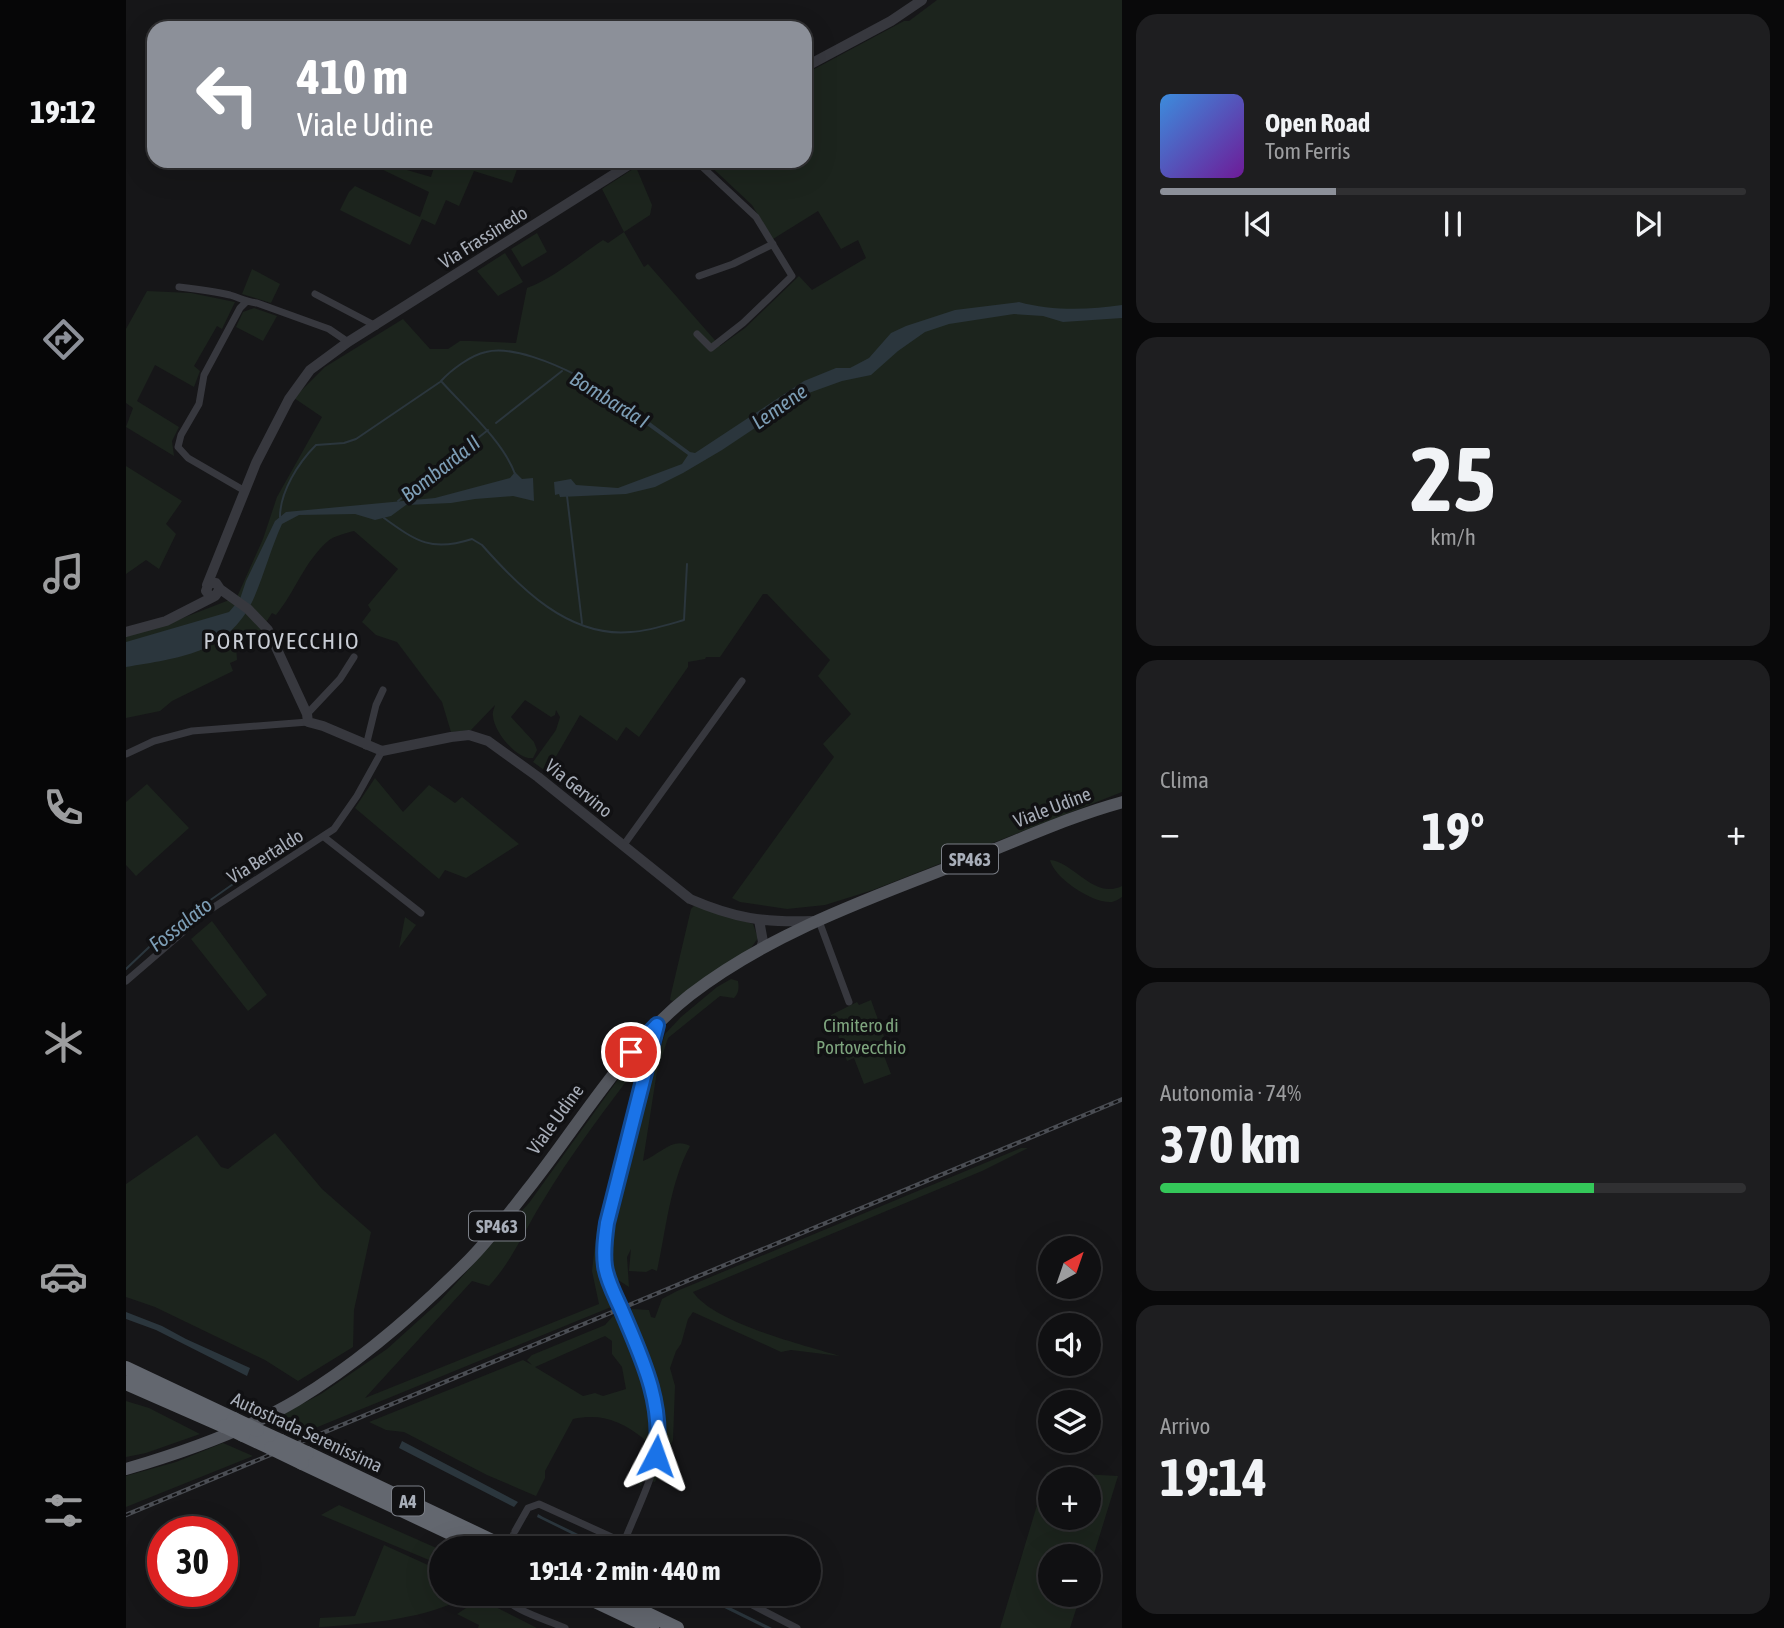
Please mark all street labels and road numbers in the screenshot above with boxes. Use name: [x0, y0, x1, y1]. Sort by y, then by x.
street label: Via Frassinedo: [435, 201, 531, 273]
street label: Via Gervino: [541, 754, 617, 822]
street label: Viale Udine: [1010, 782, 1094, 832]
street label: Via Bertaldo: [223, 824, 307, 888]
road number: SP463: [942, 844, 998, 874]
street label: Viale Udine: [522, 1080, 588, 1158]
road number: SP463: [469, 1212, 525, 1240]
street label: Autostrada Serenissima: [228, 1387, 386, 1477]
road number: A4: [392, 1486, 424, 1516]

